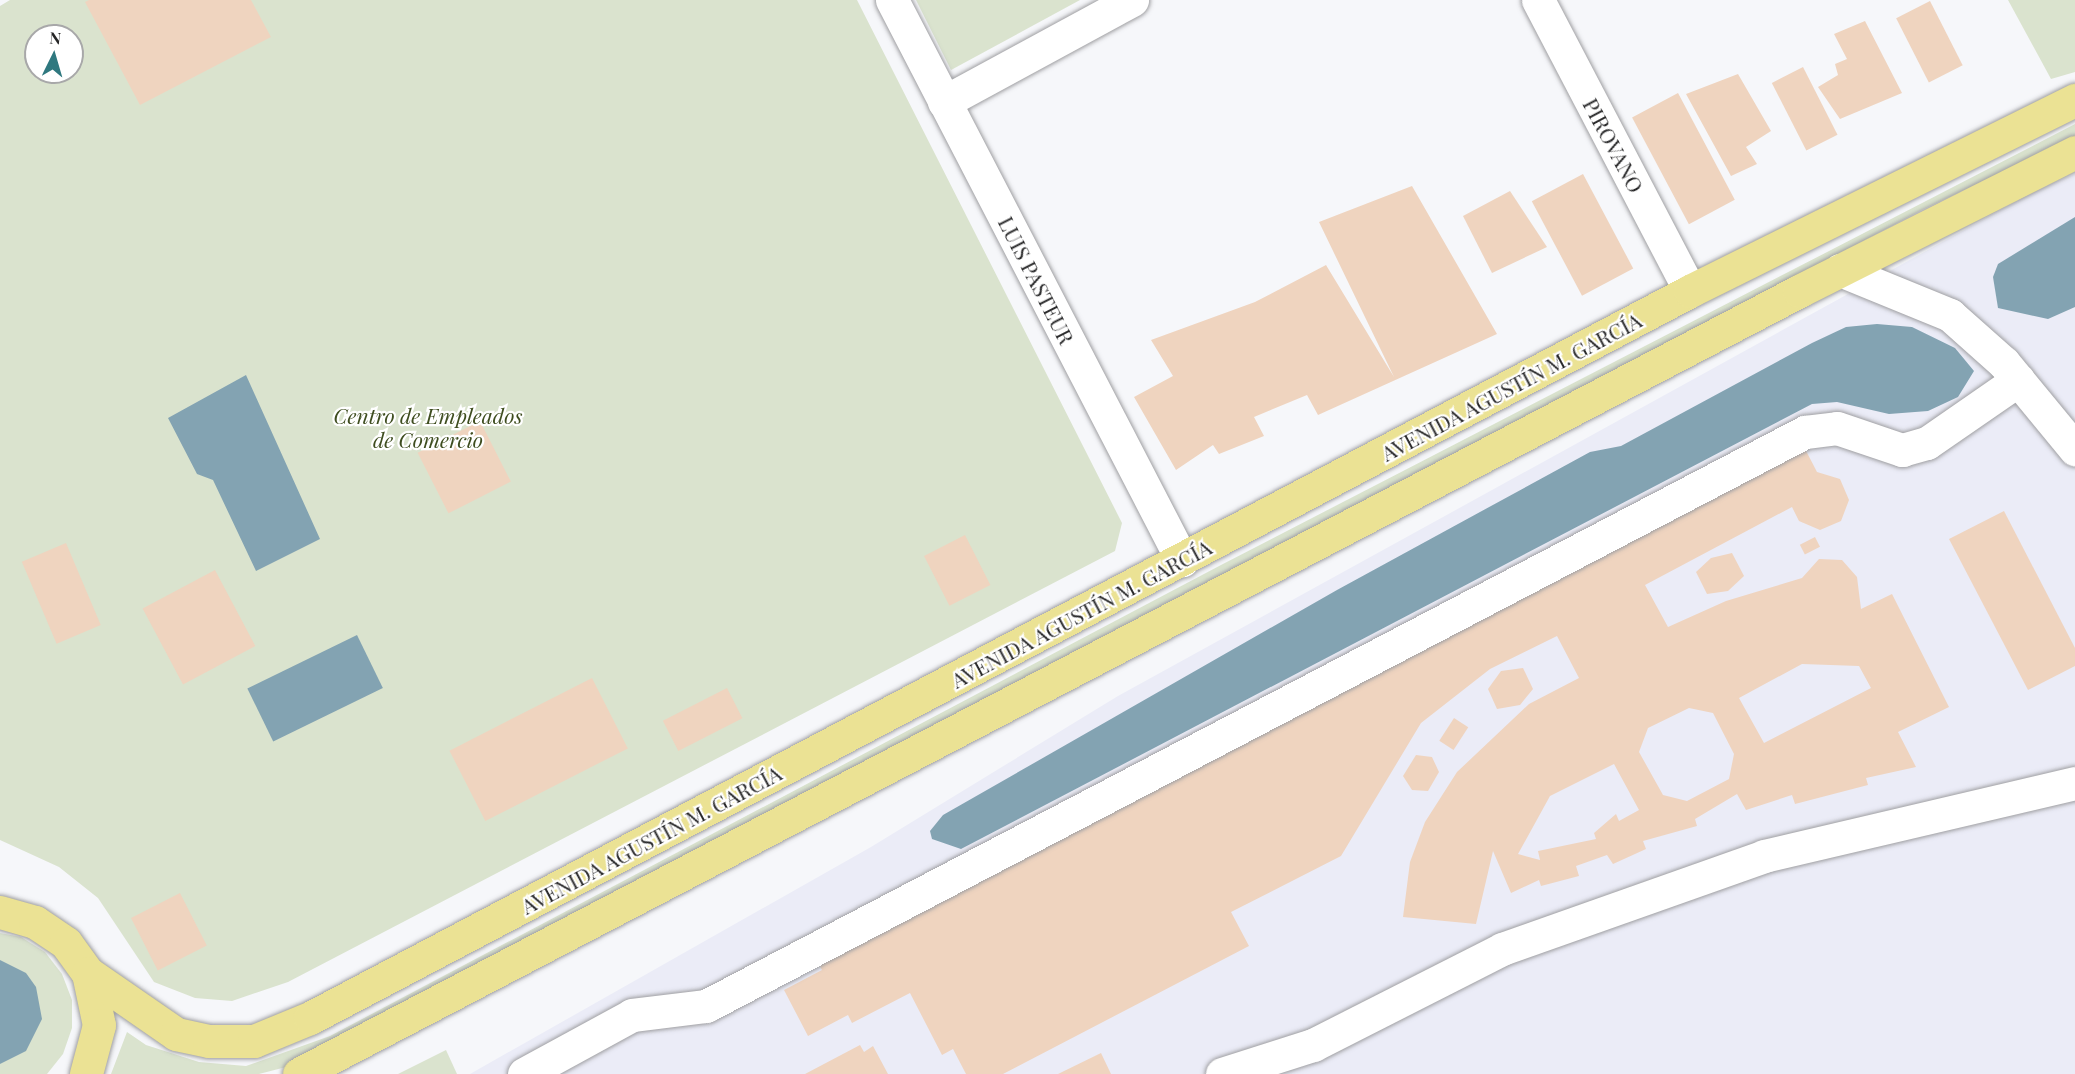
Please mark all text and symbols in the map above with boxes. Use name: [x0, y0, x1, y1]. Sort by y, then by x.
north arrow: [24, 24, 84, 84]
text: N: [49, 27, 62, 49]
street label: PIROVANO: [1579, 94, 1649, 196]
street label: LUIS PASTEUR: [994, 212, 1080, 348]
street label: AVENIDA AGUSTÍN M. GARCÍA: [1376, 306, 1646, 466]
park label: Centro de Empleados de Comercio: [334, 402, 522, 452]
street label: AVENIDA AGUSTÍN M. GARCÍA: [946, 533, 1216, 693]
street label: AVENIDA AGUSTÍN M. GARCÍA: [516, 759, 786, 919]

